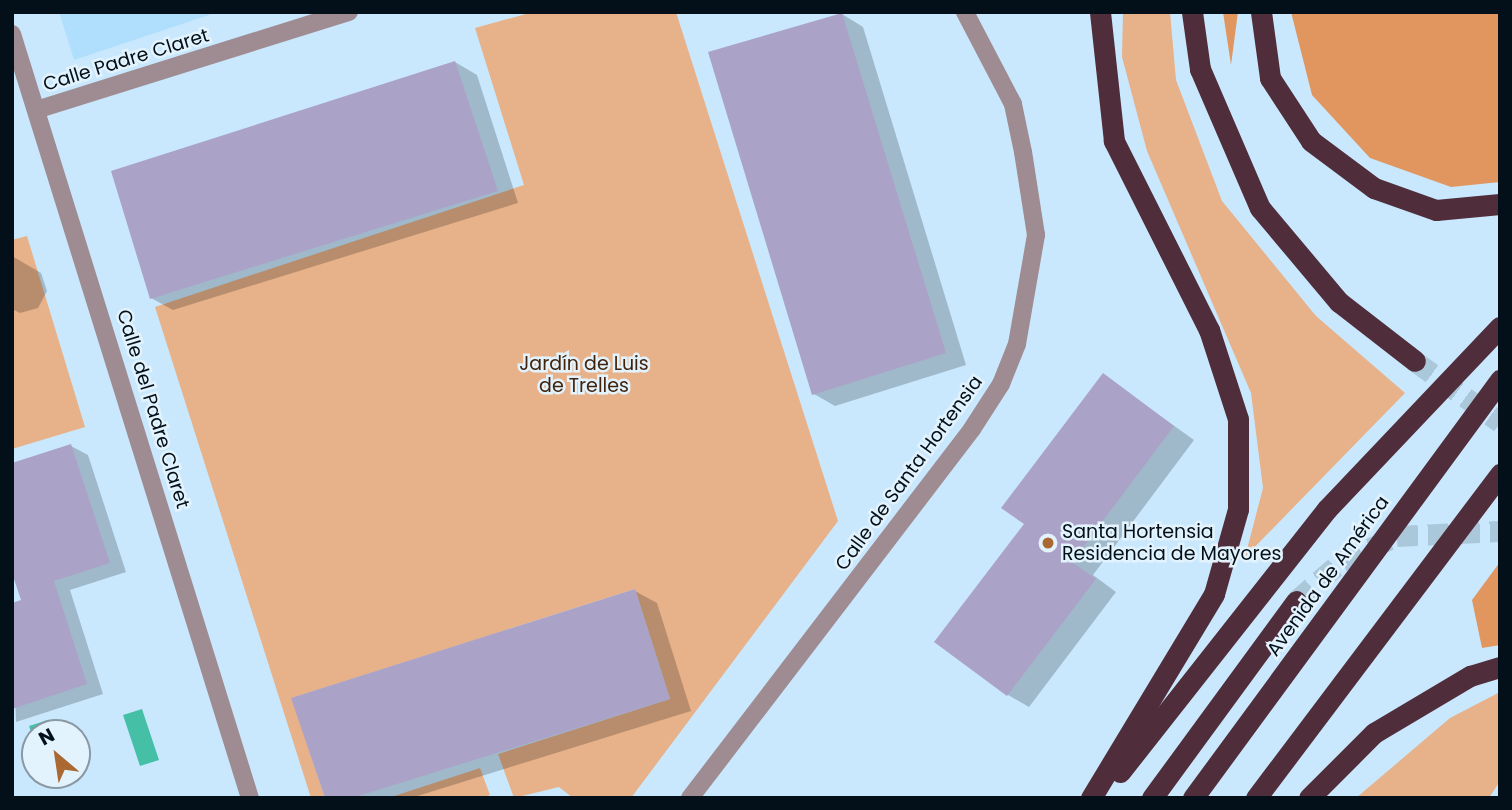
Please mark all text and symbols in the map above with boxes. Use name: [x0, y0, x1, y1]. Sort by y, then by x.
street label: Calle Padre Claret: [40, 24, 212, 96]
street label: Calle del Padre Claret: [112, 307, 194, 511]
park label: Jardín de Luis de Trelles: [519, 353, 649, 397]
street label: Calle de Santa Hortensia: [831, 371, 987, 575]
street label: Avenida de América: [1262, 491, 1394, 661]
place label: Santa Hortensia Residencia de Mayores: [1062, 521, 1281, 565]
marker: Santa Hortensia Residencia de Mayores: [1040, 535, 1056, 551]
north arrow: [21, 719, 91, 789]
text: N: [34, 722, 59, 752]

